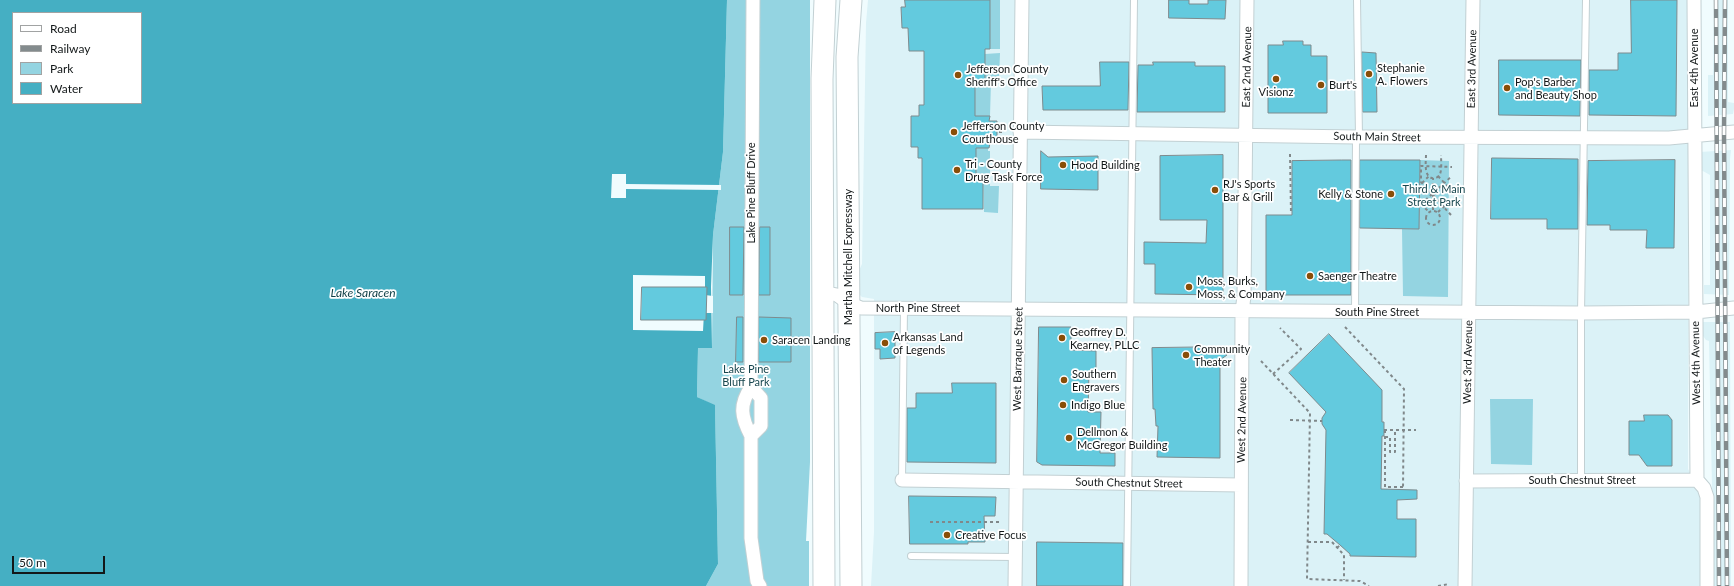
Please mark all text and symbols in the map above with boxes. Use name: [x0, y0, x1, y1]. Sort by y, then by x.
legend: [12, 12, 142, 104]
text: Road: [50, 21, 77, 36]
street label: East 2nd Avenue: [1240, 26, 1254, 108]
street label: East 3rd Avenue: [1465, 29, 1479, 109]
street label: East 4th Avenue: [1687, 29, 1701, 107]
text: Railway: [50, 41, 90, 56]
text: Park: [50, 61, 73, 76]
place label: Stephanie A. Flowers: [1377, 61, 1428, 87]
place label: Jefferson County Sheriff's Office: [966, 62, 1048, 88]
marker: Stephanie A. Flowers: [1364, 69, 1374, 79]
marker: Jefferson County Sheriff's Office: [953, 70, 963, 80]
marker: Visionz: [1271, 74, 1281, 84]
place label: Pop's Barber and Beauty Shop: [1515, 75, 1597, 101]
place label: Burt's: [1329, 78, 1357, 92]
marker: Burt's: [1316, 80, 1326, 90]
text: Water: [50, 81, 83, 96]
marker: Pop's Barber and Beauty Shop: [1502, 83, 1512, 93]
place label: Visionz: [1259, 85, 1293, 99]
place label: Jefferson County Courthouse: [962, 119, 1044, 145]
marker: Jefferson County Courthouse: [949, 127, 959, 137]
street label: South Main Street: [1333, 130, 1421, 144]
street label: Lake Pine Bluff Drive: [744, 142, 758, 244]
place label: Tri - County Drug Task Force: [965, 157, 1043, 183]
place label: Hood Building: [1071, 158, 1140, 172]
marker: Hood Building: [1058, 160, 1068, 170]
marker: Tri - County Drug Task Force: [952, 165, 962, 175]
place label: RJ's Sports Bar & Grill: [1223, 177, 1275, 203]
park label: Third & Main Street Park: [1403, 182, 1465, 208]
marker: RJ's Sports Bar & Grill: [1210, 185, 1220, 195]
place label: Kelly & Stone: [1318, 187, 1383, 201]
street label: Martha Mitchell Expressway: [841, 189, 855, 325]
marker: Kelly & Stone: [1386, 189, 1396, 199]
place label: Saenger Theatre: [1318, 269, 1397, 283]
marker: Saenger Theatre: [1305, 271, 1315, 281]
place label: Moss, Burks, Moss, & Company: [1197, 274, 1285, 300]
marker: Moss, Burks, Moss, & Company: [1184, 282, 1194, 292]
water label: Lake Saracen: [330, 286, 396, 300]
street label: North Pine Street: [876, 301, 960, 315]
street label: South Pine Street: [1335, 305, 1419, 319]
street label: West Barraque Street: [1010, 307, 1026, 411]
street label: West 3rd Avenue: [1461, 320, 1475, 404]
street label: West 4th Avenue: [1689, 321, 1703, 405]
place label: Geoffrey D. Kearney, PLLC: [1070, 325, 1139, 351]
place label: Arkansas Land of Legends: [893, 330, 963, 356]
place label: Saracen Landing: [772, 333, 851, 347]
marker: Geoffrey D. Kearney, PLLC: [1057, 333, 1067, 343]
marker: Saracen Landing: [759, 335, 769, 345]
marker: Arkansas Land of Legends: [880, 338, 890, 348]
place label: Community Theater: [1194, 342, 1250, 368]
marker: Community Theater: [1181, 350, 1191, 360]
park label: Lake Pine Bluff Park: [722, 362, 770, 388]
place label: Southern Engravers: [1072, 367, 1119, 393]
marker: Southern Engravers: [1059, 375, 1069, 385]
street label: West 2nd Avenue: [1235, 377, 1249, 463]
place label: Indigo Blue: [1071, 398, 1125, 412]
marker: Indigo Blue: [1058, 400, 1068, 410]
place label: Dellmon & McGregor Building: [1077, 425, 1167, 451]
marker: Dellmon & McGregor Building: [1064, 433, 1074, 443]
street label: South Chestnut Street: [1528, 473, 1636, 487]
street label: South Chestnut Street: [1075, 475, 1183, 491]
place label: Creative Focus: [955, 528, 1026, 542]
marker: Creative Focus: [942, 530, 952, 540]
scale bar: [14, 548, 107, 574]
text: 50 m: [19, 555, 46, 570]

